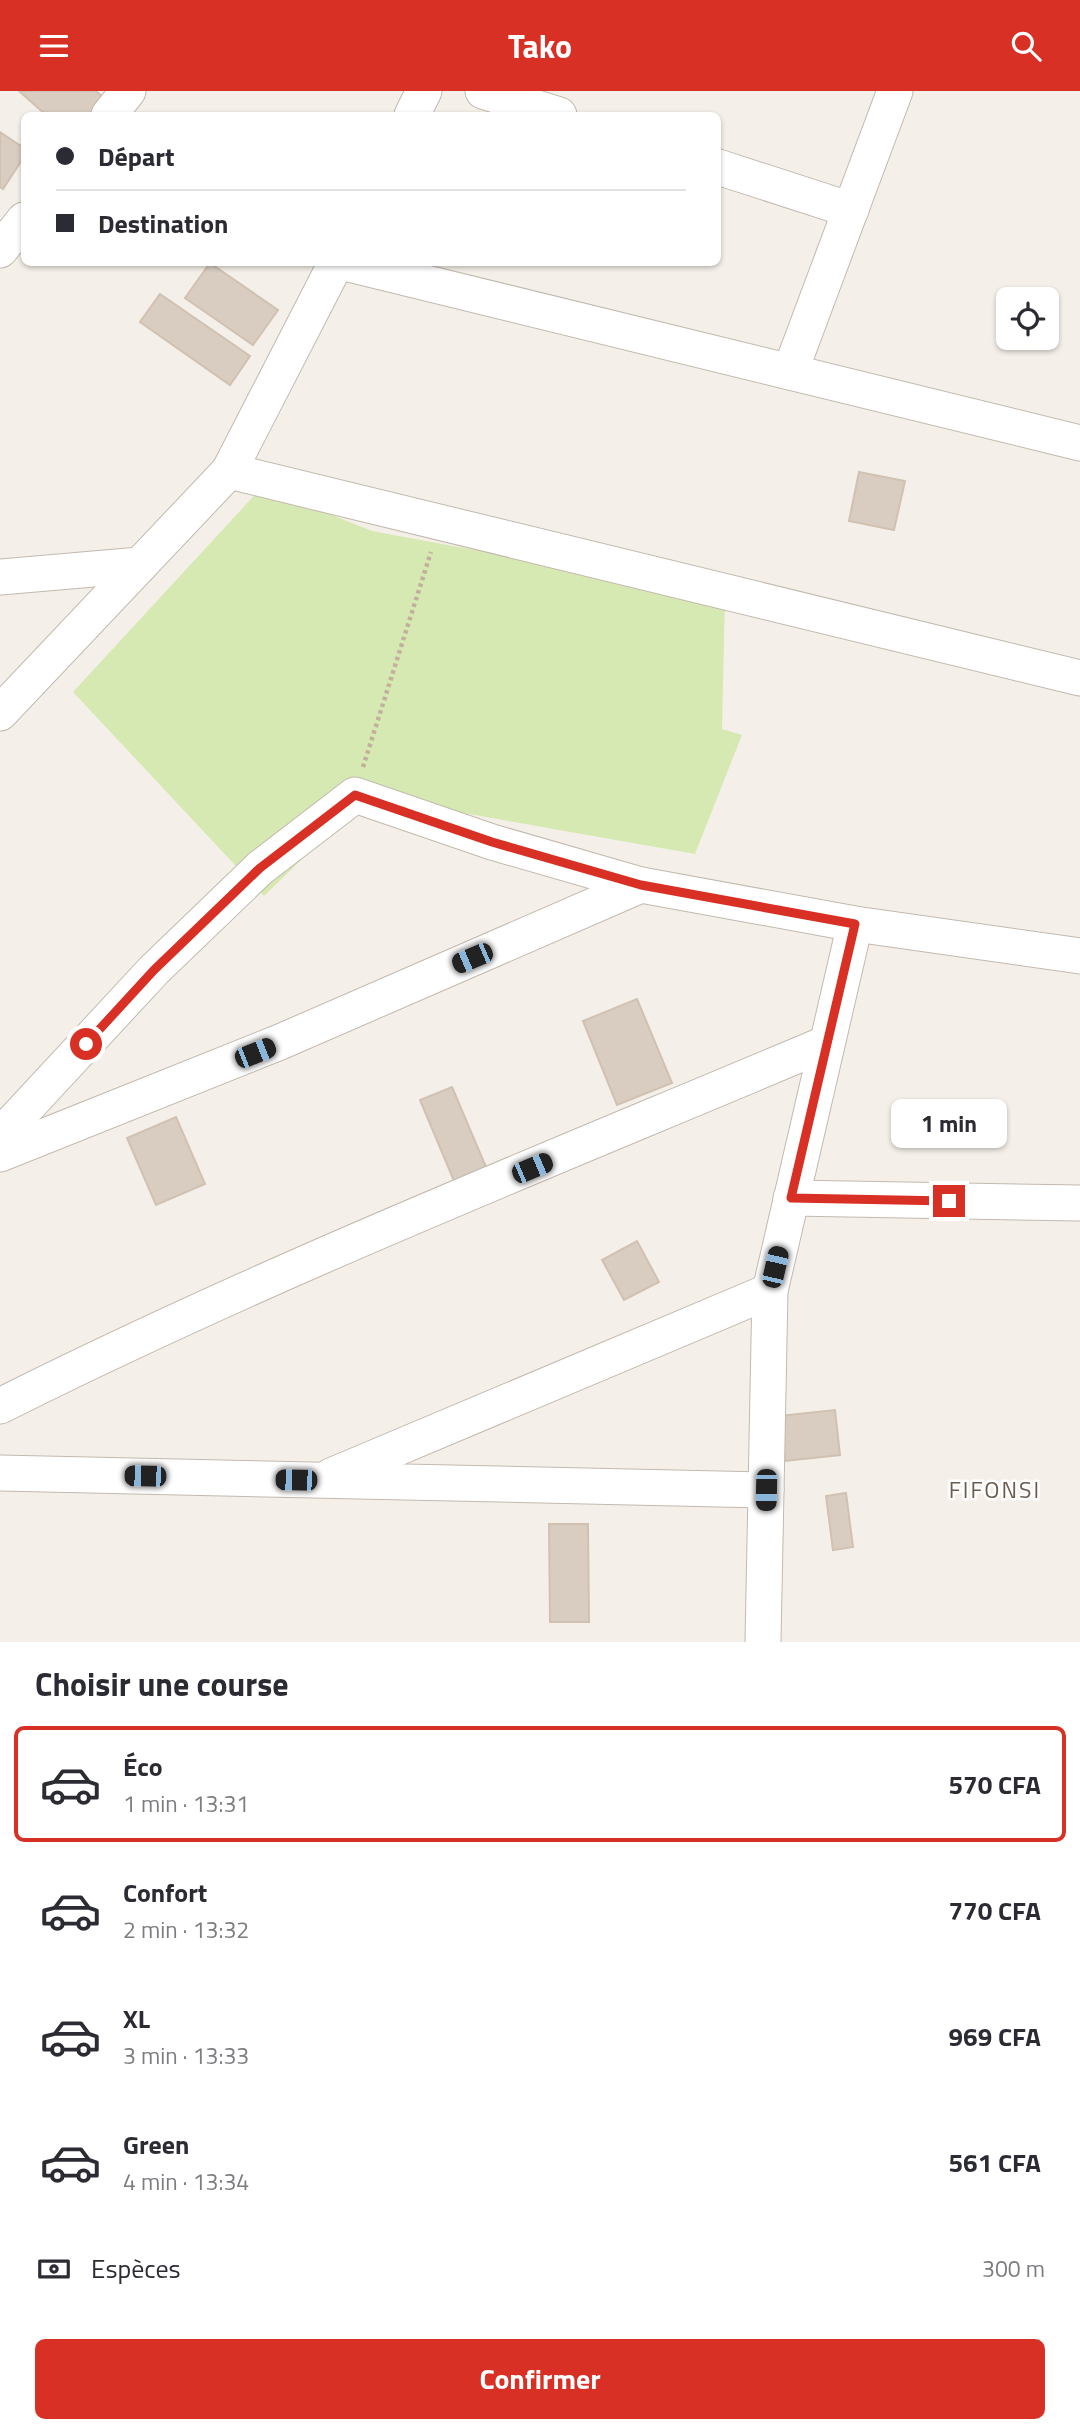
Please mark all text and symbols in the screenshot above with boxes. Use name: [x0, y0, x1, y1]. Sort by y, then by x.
text: Tako: [508, 22, 572, 70]
icon: menu: [35, 27, 73, 65]
icon: search: [1007, 27, 1045, 65]
text: Départ: [98, 137, 174, 176]
text: Destination: [98, 204, 228, 243]
map controls: [996, 287, 1059, 350]
button: locate: [996, 287, 1059, 350]
car: [449, 940, 496, 976]
route start: [70, 1028, 102, 1060]
car: [232, 1035, 279, 1071]
callout: 1 min: [891, 1100, 1007, 1149]
text: 1 min: [921, 1106, 977, 1141]
car: [509, 1150, 556, 1186]
route end: [933, 1185, 965, 1217]
car: [761, 1244, 790, 1290]
car: [124, 1465, 167, 1487]
car: [275, 1469, 318, 1491]
car: [756, 1469, 777, 1511]
district label: FIFONSI: [949, 1472, 1041, 1507]
text: Choisir une course: [35, 1660, 289, 1708]
text: Éco: [123, 1747, 163, 1786]
icon: car: [39, 1753, 102, 1816]
text: 570 CFA: [949, 1765, 1041, 1804]
text: 1 min · 13:31: [123, 1786, 249, 1821]
text: Confort: [123, 1873, 207, 1912]
icon: car: [39, 1879, 102, 1942]
text: 770 CFA: [949, 1891, 1041, 1930]
text: 2 min · 13:32: [123, 1912, 249, 1947]
text: XL: [123, 1999, 150, 2038]
icon: car: [39, 2005, 102, 2068]
text: 969 CFA: [949, 2017, 1041, 2056]
text: 3 min · 13:33: [123, 2038, 249, 2073]
text: Green: [123, 2125, 189, 2164]
icon: car: [39, 2131, 102, 2194]
text: 561 CFA: [949, 2143, 1041, 2182]
text: 4 min · 13:34: [123, 2164, 249, 2199]
text: Espèces: [91, 2249, 181, 2288]
icon: cash: [35, 2250, 73, 2288]
text: 300 m: [982, 2251, 1045, 2286]
button: Confirmer: [35, 2339, 1045, 2419]

